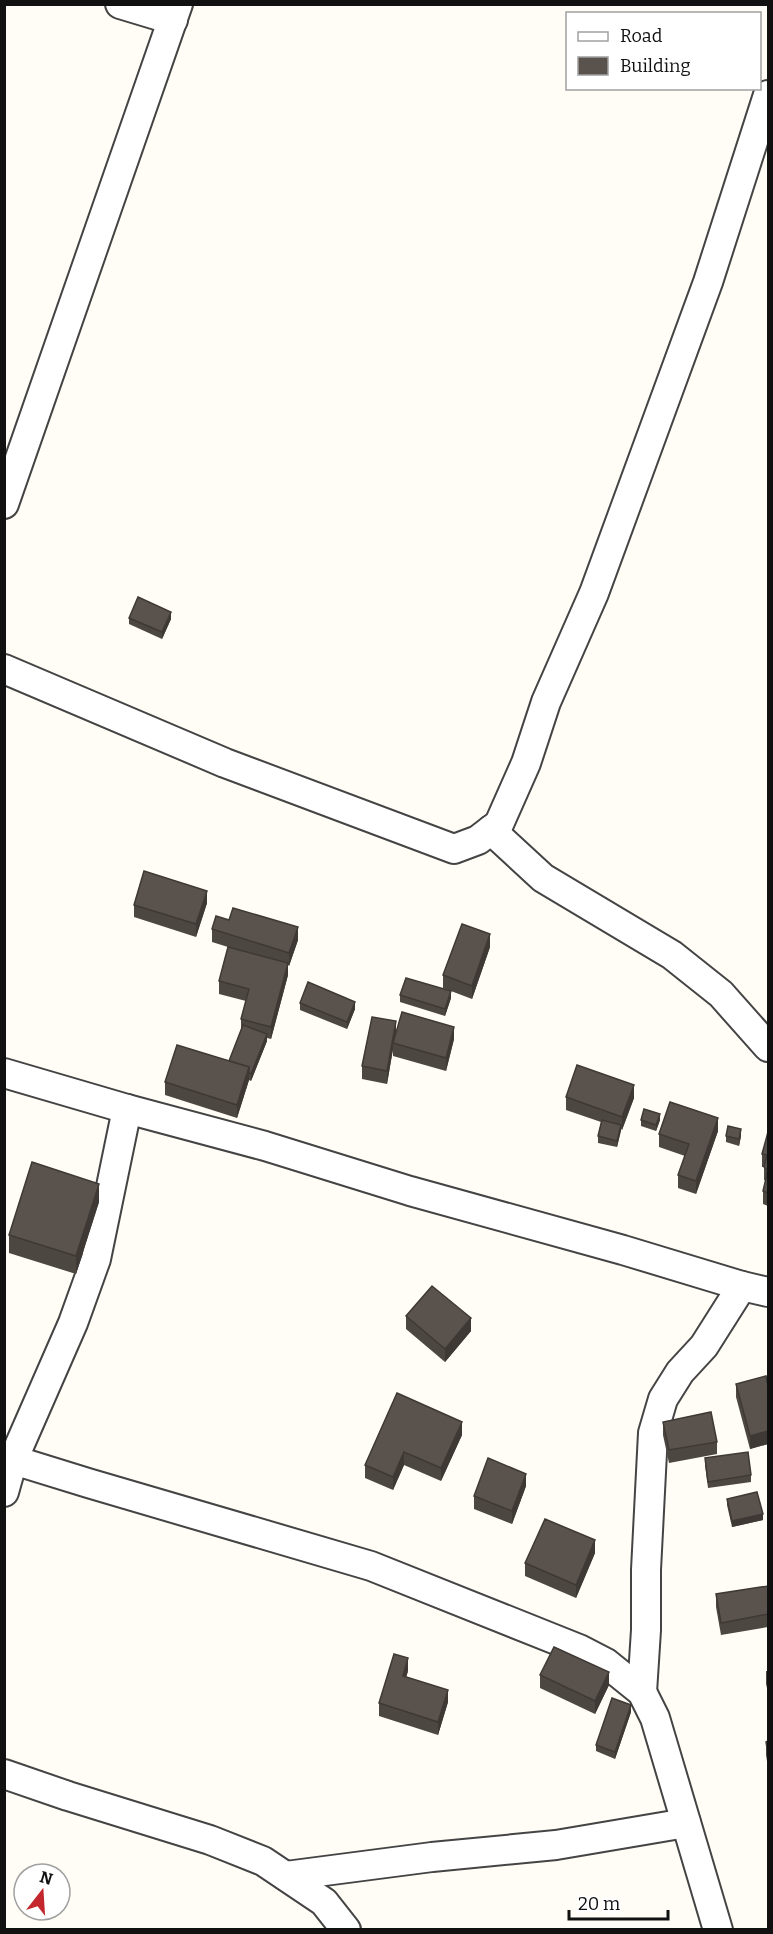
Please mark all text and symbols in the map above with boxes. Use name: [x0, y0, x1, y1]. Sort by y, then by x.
legend: [566, 12, 761, 90]
text: Road: [620, 25, 663, 47]
text: Building: [620, 55, 691, 77]
north arrow: [12, 1862, 72, 1922]
text: N: [38, 1867, 55, 1889]
scale bar: [569, 1883, 668, 1921]
text: 20 m: [578, 1893, 620, 1915]

